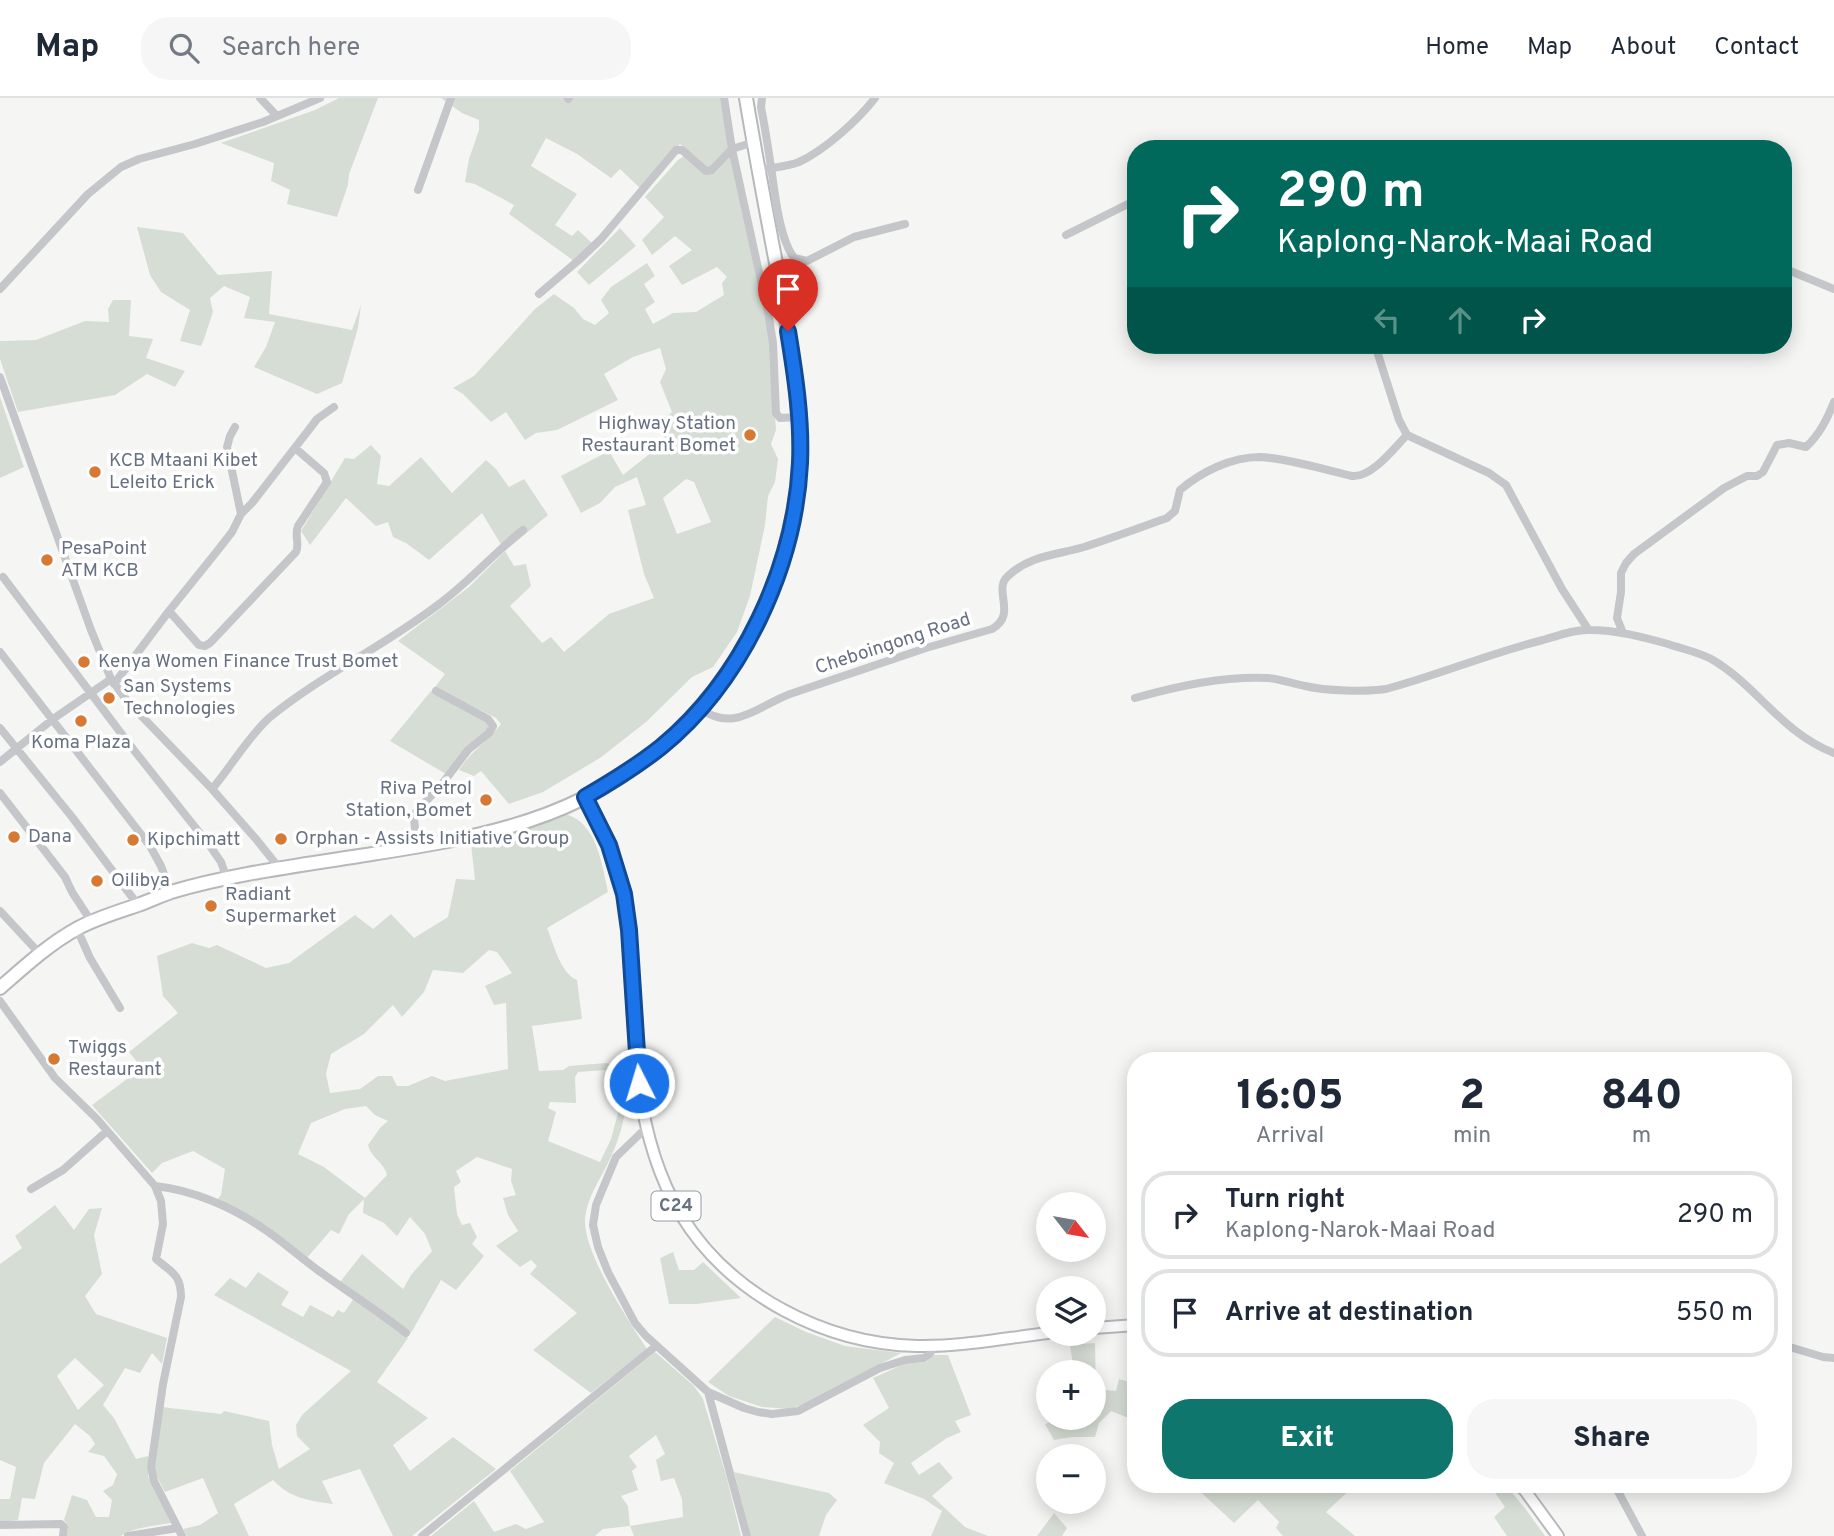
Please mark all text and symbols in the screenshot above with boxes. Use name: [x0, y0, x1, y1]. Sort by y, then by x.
search box: [141, 17, 631, 80]
text: Map: [35, 27, 99, 69]
icon: search: [165, 29, 203, 67]
text: Search here: [221, 32, 360, 65]
text: Home: [1425, 33, 1489, 63]
text: Map: [1527, 33, 1572, 63]
text: About: [1610, 33, 1676, 63]
text: Contact: [1714, 33, 1799, 63]
text: 290 m: [1277, 163, 1425, 225]
icon: right: [1162, 168, 1253, 259]
text: Kaplong-Narok-Maai Road: [1277, 224, 1653, 264]
pin: [758, 259, 818, 331]
icon: arrive: [769, 270, 807, 308]
icon: left: [1368, 301, 1406, 339]
icon: ahead: [1441, 301, 1479, 339]
icon: right: [1514, 301, 1552, 339]
place label: Highway Station Restaurant Bomet: [581, 412, 736, 458]
marker: Highway Station Restaurant Bomet: [742, 427, 758, 443]
place label: KCB Mtaani Kibet Leleito Erick: [109, 449, 258, 495]
marker: KCB Mtaani Kibet Leleito Erick: [87, 464, 103, 480]
place label: PesaPoint ATM KCB: [61, 537, 147, 583]
marker: PesaPoint ATM KCB: [39, 552, 55, 568]
street label: Cheboingong Road: [812, 608, 974, 680]
place label: Kenya Women Finance Trust Bomet: [98, 650, 398, 674]
marker: Kenya Women Finance Trust Bomet: [76, 654, 92, 670]
place label: San Systems Technologies: [123, 675, 235, 721]
marker: San Systems Technologies: [101, 690, 117, 706]
marker: Koma Plaza: [73, 713, 89, 729]
place label: Koma Plaza: [31, 731, 131, 755]
place label: Riva Petrol Station, Bomet: [345, 777, 472, 823]
marker: Riva Petrol Station, Bomet: [478, 792, 494, 808]
place label: Dana: [28, 825, 72, 849]
place label: Orphan - Assists Initiative Group: [295, 827, 569, 851]
place label: Kipchimatt: [147, 828, 240, 852]
marker: Dana: [6, 829, 22, 845]
marker: Orphan - Assists Initiative Group: [273, 831, 289, 847]
marker: Kipchimatt: [125, 832, 141, 848]
place label: Oilibya: [111, 869, 170, 893]
marker: Oilibya: [89, 873, 105, 889]
place label: Radiant Supermarket: [225, 883, 336, 929]
marker: Radiant Supermarket: [203, 898, 219, 914]
place label: Twiggs Restaurant: [68, 1036, 162, 1082]
position arrow: [602, 1046, 676, 1120]
marker: Twiggs Restaurant: [46, 1051, 62, 1067]
text: 16:05: [1236, 1071, 1344, 1124]
text: 2: [1459, 1071, 1485, 1124]
text: 840: [1601, 1071, 1683, 1124]
text: Arrival: [1256, 1122, 1324, 1151]
text: min: [1453, 1122, 1491, 1151]
text: m: [1632, 1122, 1651, 1151]
text: Turn right: [1225, 1184, 1345, 1217]
road number: C24: [652, 1191, 700, 1220]
north arrow: [1036, 1192, 1106, 1262]
map controls: [1036, 1192, 1106, 1514]
icon: right: [1166, 1196, 1204, 1234]
text: 290 m: [1677, 1199, 1753, 1232]
text: Kaplong-Narok-Maai Road: [1225, 1217, 1496, 1246]
button: layers: [1036, 1276, 1106, 1346]
icon: arrive: [1166, 1294, 1204, 1332]
text: Arrive at destination: [1225, 1297, 1473, 1330]
text: 550 m: [1676, 1297, 1753, 1330]
button: +: [1036, 1360, 1106, 1430]
button: Exit: [1162, 1399, 1453, 1479]
button: Share: [1467, 1399, 1757, 1479]
button: −: [1036, 1444, 1106, 1514]

